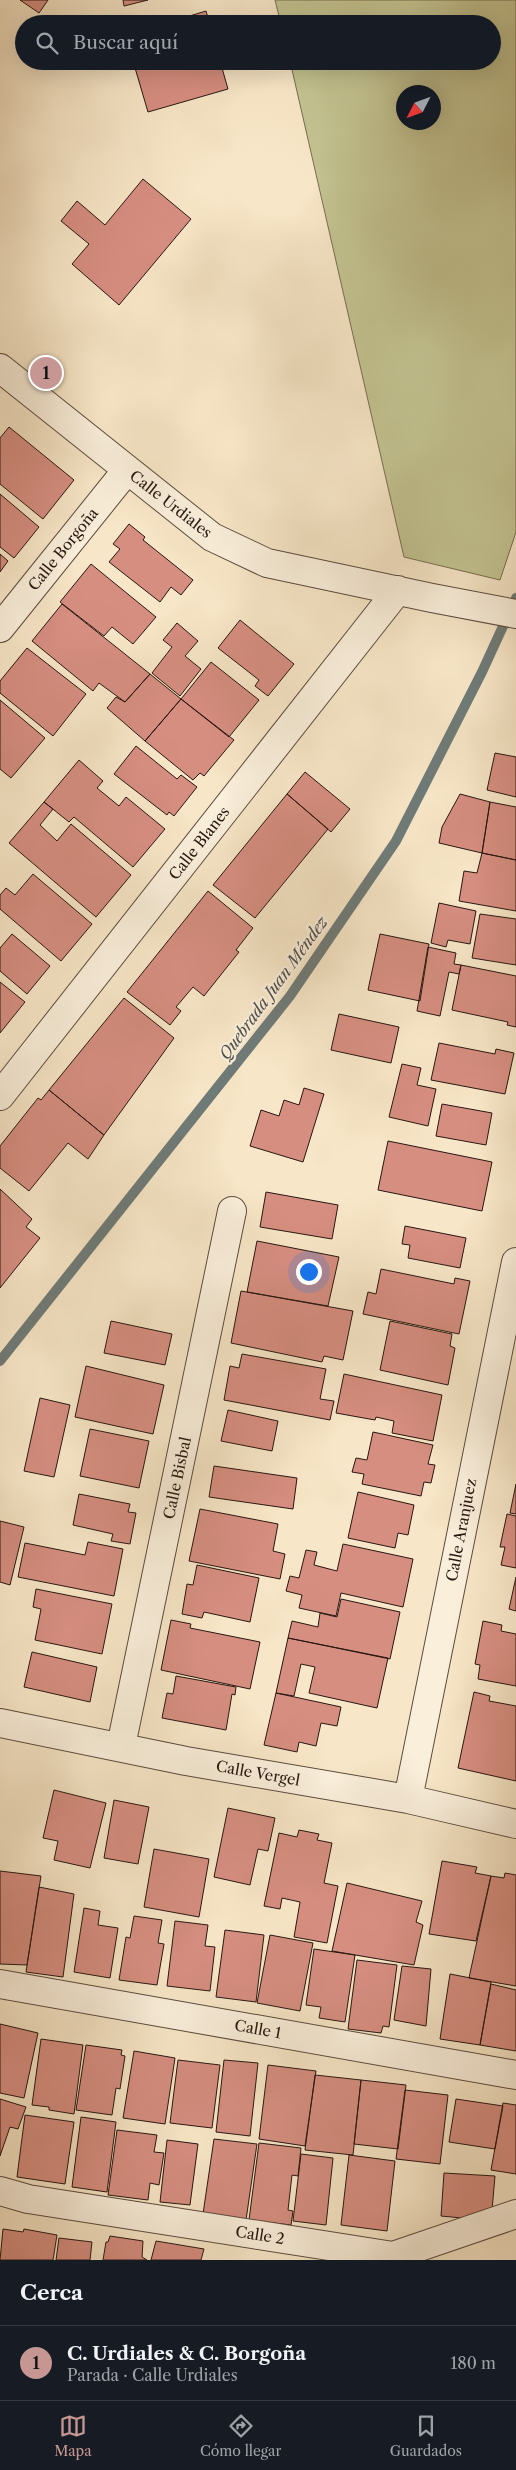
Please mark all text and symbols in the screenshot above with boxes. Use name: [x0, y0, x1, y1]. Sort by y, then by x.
search box: [15, 15, 501, 70]
icon: search: [33, 29, 61, 57]
text: Buscar aquí: [73, 31, 178, 54]
north arrow: [396, 85, 441, 130]
pin: 1: [30, 354, 62, 392]
street label: Calle Urdiales: [126, 466, 216, 542]
street label: Calle Borgoña: [24, 504, 102, 594]
street label: Calle Blanes: [164, 803, 234, 883]
water label: Quebrada Juan Méndez: [214, 911, 333, 1063]
your location: [296, 1259, 322, 1285]
street label: Calle Bisbal: [159, 1435, 195, 1521]
street label: Calle Aranjuez: [442, 1477, 480, 1583]
street label: Calle Vergel: [214, 1756, 302, 1790]
street label: Calle 1: [233, 2016, 284, 2043]
street label: Calle 2: [234, 2222, 286, 2248]
text: Cerca: [20, 2280, 83, 2305]
text: C. Urdiales & C. Borgoña: [67, 2342, 306, 2365]
text: 1: [32, 2353, 40, 2373]
text: 180 m: [450, 2353, 496, 2373]
text: Parada · Calle Urdiales: [67, 2365, 238, 2385]
tab: Mapa: [54, 2412, 92, 2460]
tab: Cómo llegar: [200, 2412, 281, 2460]
tab: Guardados: [390, 2412, 462, 2460]

